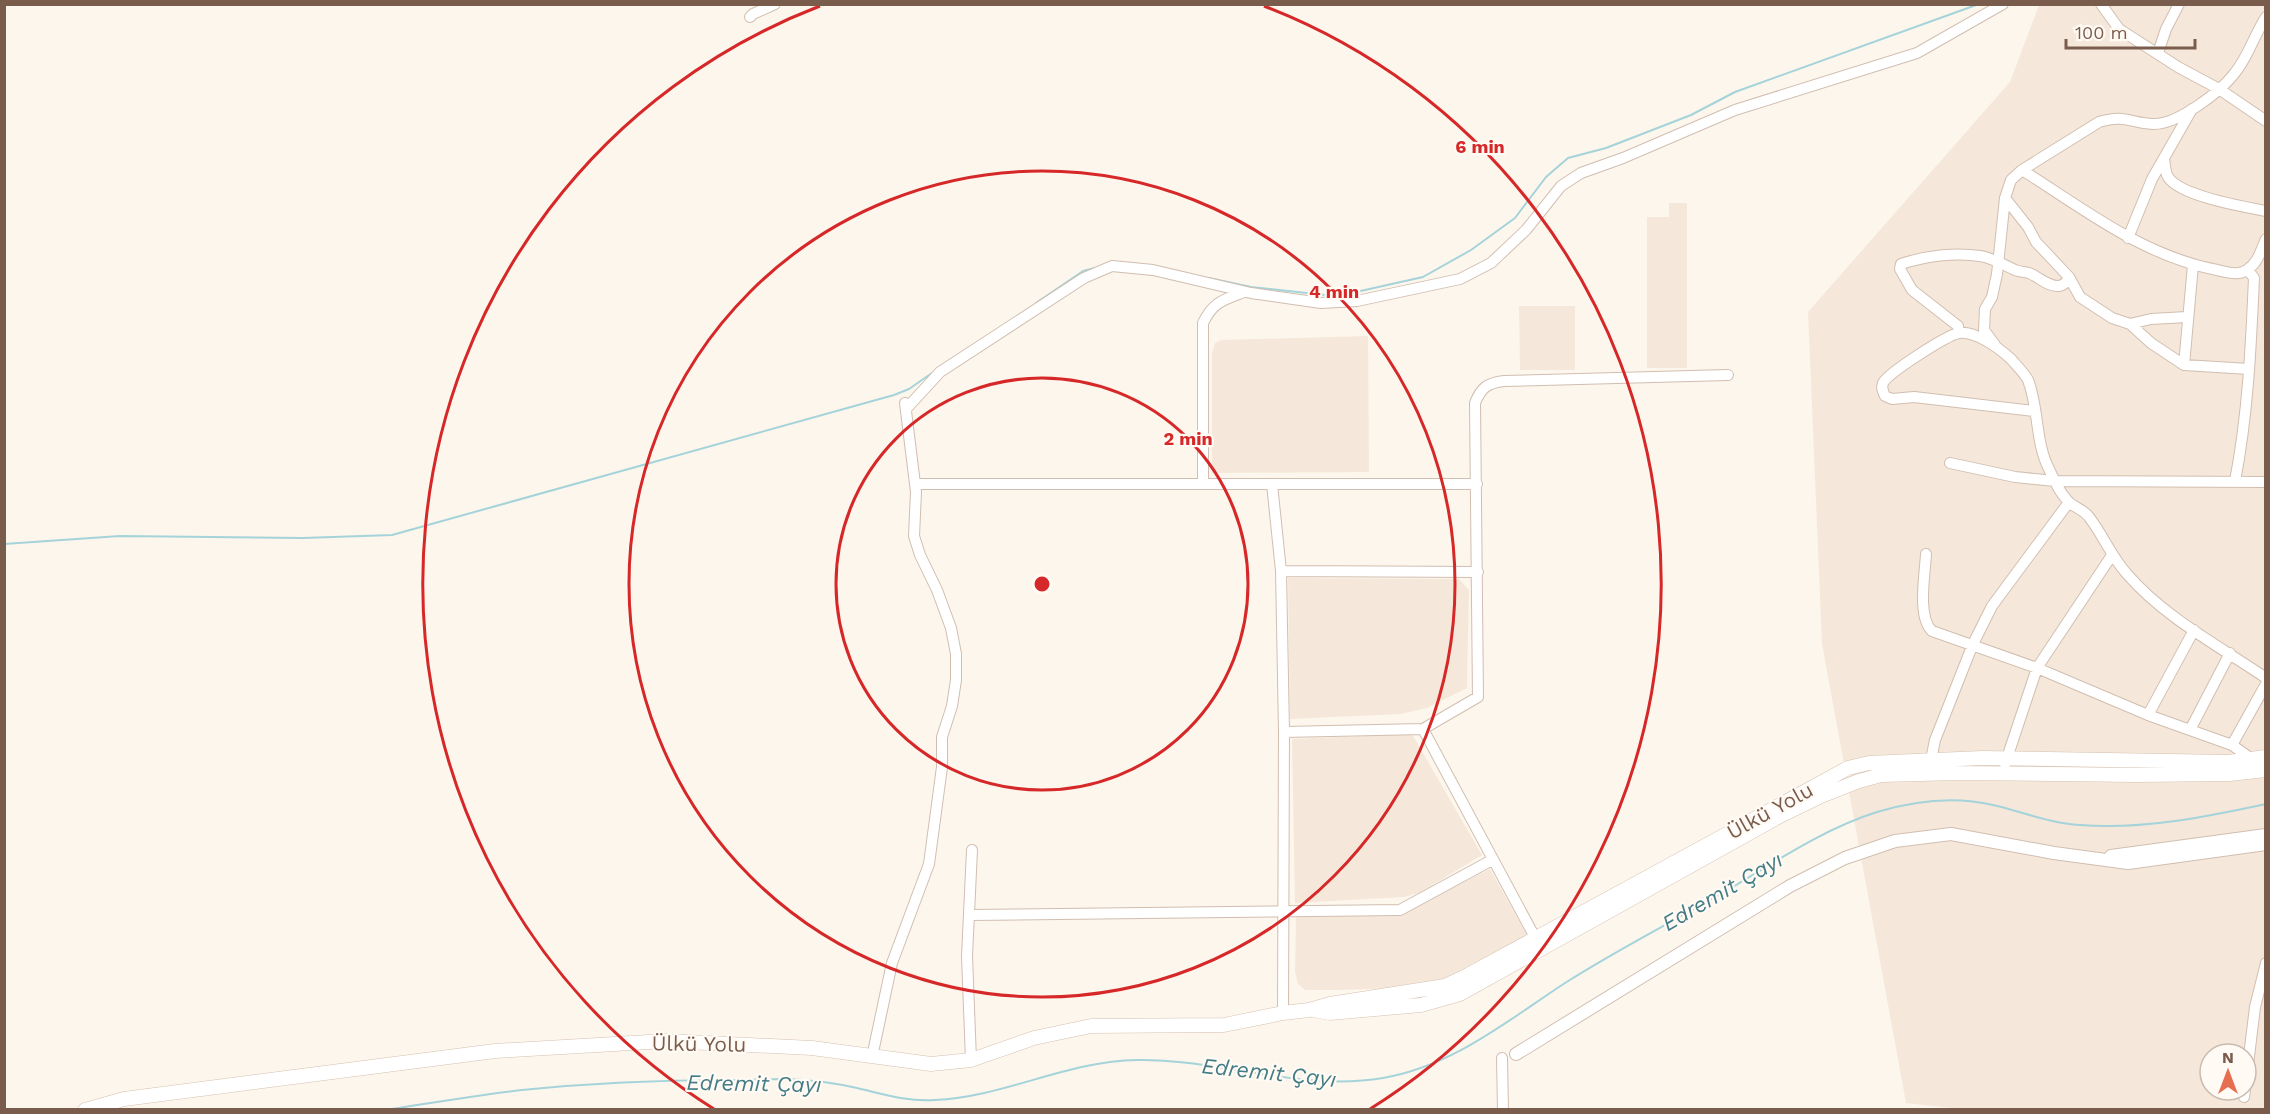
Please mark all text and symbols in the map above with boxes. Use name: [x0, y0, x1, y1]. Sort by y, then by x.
scale bar: [2066, 12, 2195, 50]
text: 100 m: [2075, 22, 2128, 43]
text: 6 min: [1455, 136, 1505, 157]
text: 4 min: [1309, 281, 1359, 302]
text: 2 min: [1163, 428, 1213, 449]
centre of rings: [1032, 574, 1052, 594]
street label: Ülkü Yolu: [1722, 777, 1817, 844]
water label: Edremit Çayı: [1657, 847, 1787, 936]
street label: Ülkü Yolu: [651, 1030, 747, 1057]
north arrow: [2198, 1042, 2258, 1102]
text: N: [2222, 1048, 2234, 1067]
water label: Edremit Çayı: [1200, 1053, 1337, 1092]
water label: Edremit Çayı: [686, 1070, 822, 1097]

